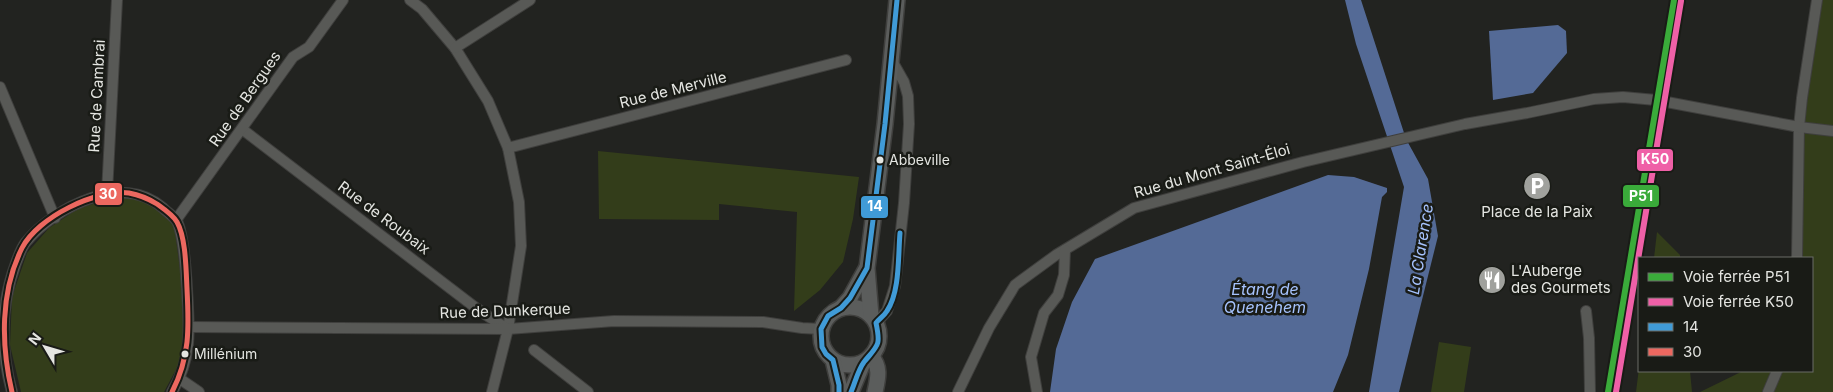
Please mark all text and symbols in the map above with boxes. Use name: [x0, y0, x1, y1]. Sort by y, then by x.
street label: Rue de Cambrai: [84, 39, 109, 153]
street label: Rue de Bergues: [205, 47, 285, 150]
street label: Rue de Merville: [617, 67, 728, 112]
street label: Rue du Mont Saint-Éloi: [1132, 139, 1292, 202]
line badge: K50: [1636, 148, 1674, 172]
text: K50: [1641, 150, 1669, 167]
place label: Abbeville: [889, 151, 950, 168]
marker: Abbeville: [875, 155, 885, 165]
parking icon: Place de la Paix: [1522, 171, 1552, 201]
street label: Rue de Roubaix: [334, 177, 434, 258]
line badge: 30: [94, 182, 123, 206]
line badge: P51: [1622, 184, 1660, 208]
text: 30: [99, 185, 117, 202]
text: P51: [1629, 187, 1653, 204]
line badge: 14: [860, 195, 889, 219]
text: 14: [867, 197, 883, 214]
water label: La Clarence: [1403, 202, 1437, 296]
place label: Place de la Paix: [1481, 202, 1593, 221]
legend: [1638, 257, 1813, 372]
place label: L'Auberge des Gourmets: [1511, 261, 1611, 297]
restaurant icon: L'Auberge des Gourmets: [1477, 265, 1507, 295]
text: Voie ferrée P51: [1683, 267, 1790, 286]
water label: Étang de Quenehem: [1224, 279, 1306, 317]
text: Voie ferrée K50: [1683, 292, 1794, 311]
street label: Rue de Dunkerque: [439, 299, 571, 322]
text: 14: [1683, 317, 1699, 336]
north arrow: [20, 322, 70, 372]
text: N: [24, 329, 44, 348]
text: 30: [1683, 342, 1702, 361]
place label: Millénium: [194, 345, 257, 362]
marker: Millénium: [180, 349, 190, 359]

